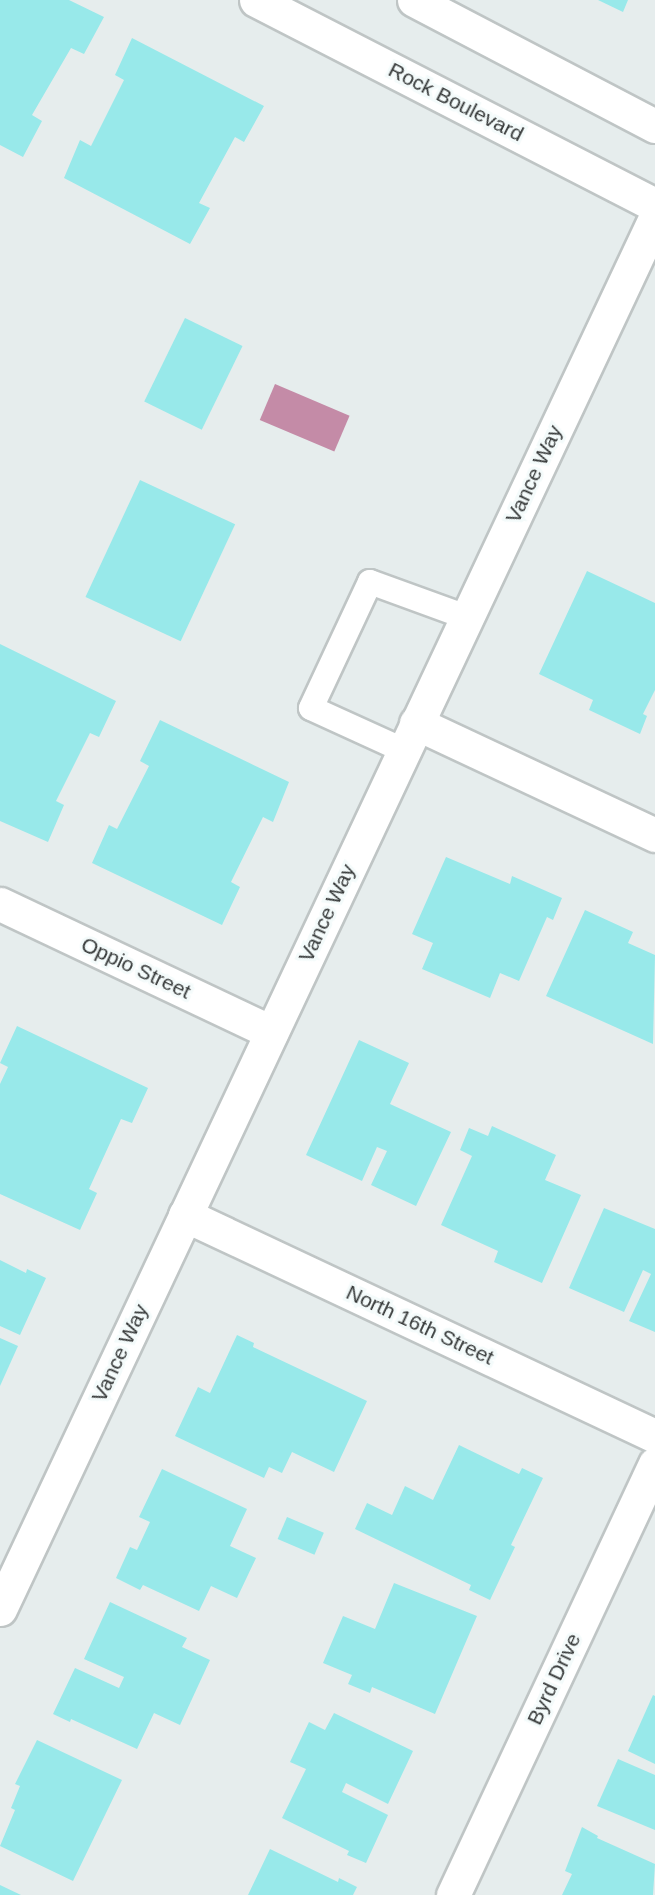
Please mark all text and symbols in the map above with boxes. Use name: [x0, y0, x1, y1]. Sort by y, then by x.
street label: Rock Boulevard: [384, 57, 528, 147]
street label: Vance Way: [500, 421, 568, 527]
street label: Vance Way: [293, 860, 361, 966]
street label: Oppio Street: [77, 932, 195, 1004]
street label: North 16th Street: [342, 1280, 498, 1370]
street label: Vance Way: [86, 1300, 154, 1406]
street label: Byrd Drive: [522, 1629, 586, 1729]

